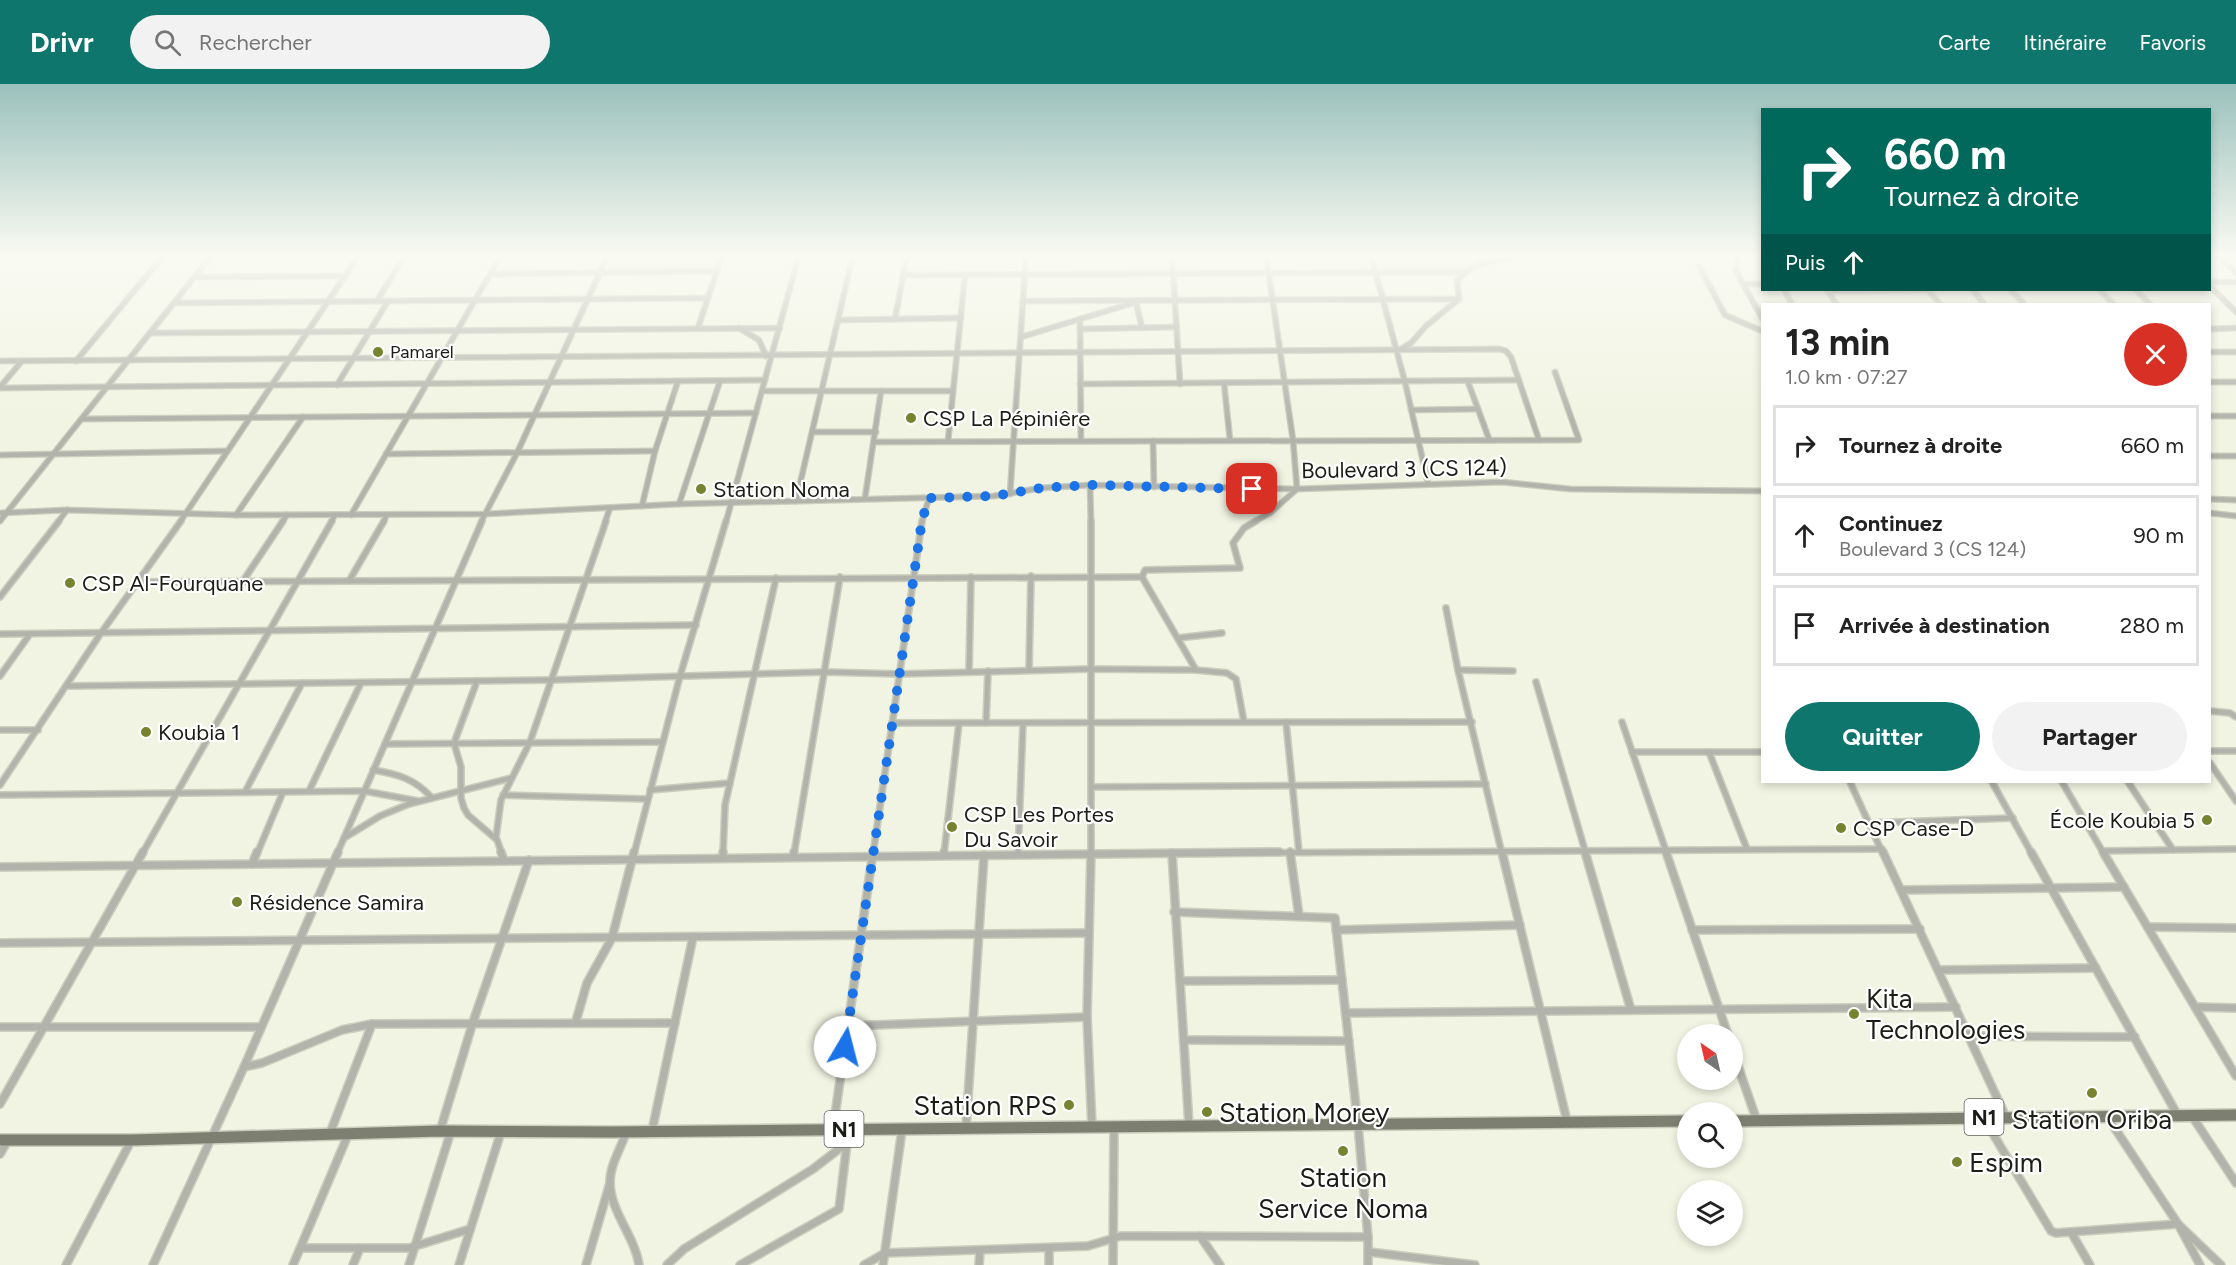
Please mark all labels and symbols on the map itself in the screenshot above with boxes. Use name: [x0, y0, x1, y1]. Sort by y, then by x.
place label: Pamarel: [390, 341, 454, 363]
marker: Pamarel: [371, 345, 385, 359]
place label: CSP La Pépiniêre: [923, 405, 1090, 432]
marker: CSP La Pépiniêre: [904, 411, 918, 425]
street label: Boulevard 3 (CS 124): [1301, 454, 1507, 484]
pin: [1226, 463, 1277, 514]
place label: Station Noma: [713, 476, 850, 503]
marker: Station Noma: [694, 482, 708, 496]
place label: CSP Al-Fourquane: [82, 570, 263, 597]
marker: CSP Al-Fourquane: [63, 576, 77, 590]
place label: Koubia 1: [158, 719, 240, 746]
marker: Koubia 1: [139, 725, 153, 739]
place label: CSP Les Portes Du Savoir: [964, 801, 1114, 853]
place label: École Koubia 5: [2049, 807, 2195, 834]
marker: École Koubia 5: [2200, 813, 2214, 827]
place label: CSP Case-D: [1853, 815, 1974, 842]
marker: CSP Les Portes Du Savoir: [945, 820, 959, 834]
marker: CSP Case-D: [1834, 821, 1848, 835]
place label: Résidence Samira: [249, 889, 424, 916]
marker: Résidence Samira: [230, 895, 244, 909]
place label: Kita Technologies: [1866, 982, 2025, 1046]
marker: Kita Technologies: [1847, 1007, 1861, 1021]
position arrow: [813, 1015, 877, 1079]
north arrow: [1677, 1024, 1743, 1090]
marker: Station Oriba: [2085, 1086, 2099, 1100]
place label: Station RPS: [914, 1089, 1057, 1122]
place label: Station Morey: [1219, 1096, 1390, 1129]
marker: Station RPS: [1062, 1098, 1076, 1112]
road number: N1: [1964, 1099, 2004, 1135]
place label: Station Oriba: [2012, 1103, 2172, 1136]
marker: Station Morey: [1200, 1105, 1214, 1119]
road number: N1: [824, 1111, 864, 1147]
marker: Station Service Noma: [1336, 1144, 1350, 1158]
place label: Espim: [1969, 1146, 2043, 1179]
marker: Espim: [1950, 1155, 1964, 1169]
place label: Station Service Noma: [1258, 1161, 1428, 1225]

